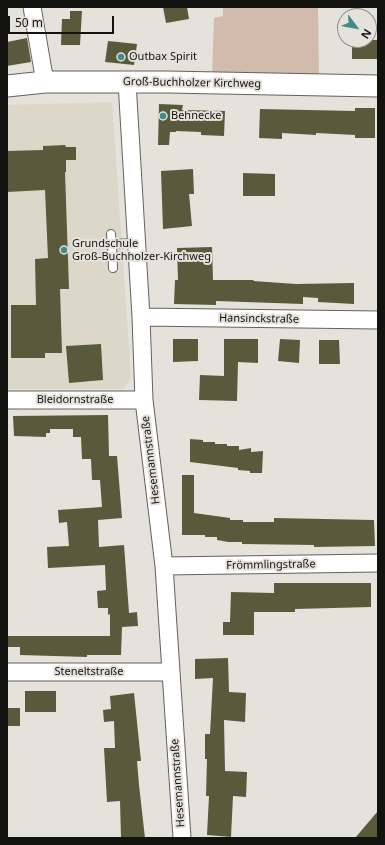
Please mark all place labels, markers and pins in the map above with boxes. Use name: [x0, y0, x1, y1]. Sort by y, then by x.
place label: Outbax Spirit: [129, 50, 197, 64]
marker: Outbax Spirit: [116, 52, 126, 62]
place label: Behnecke: [171, 109, 222, 123]
marker: Behnecke: [158, 111, 168, 121]
place label: Grundschule Groß-Buchholzer-Kirchweg: [72, 237, 211, 263]
marker: Grundschule Groß-Buchholzer-Kirchweg: [59, 245, 69, 255]

